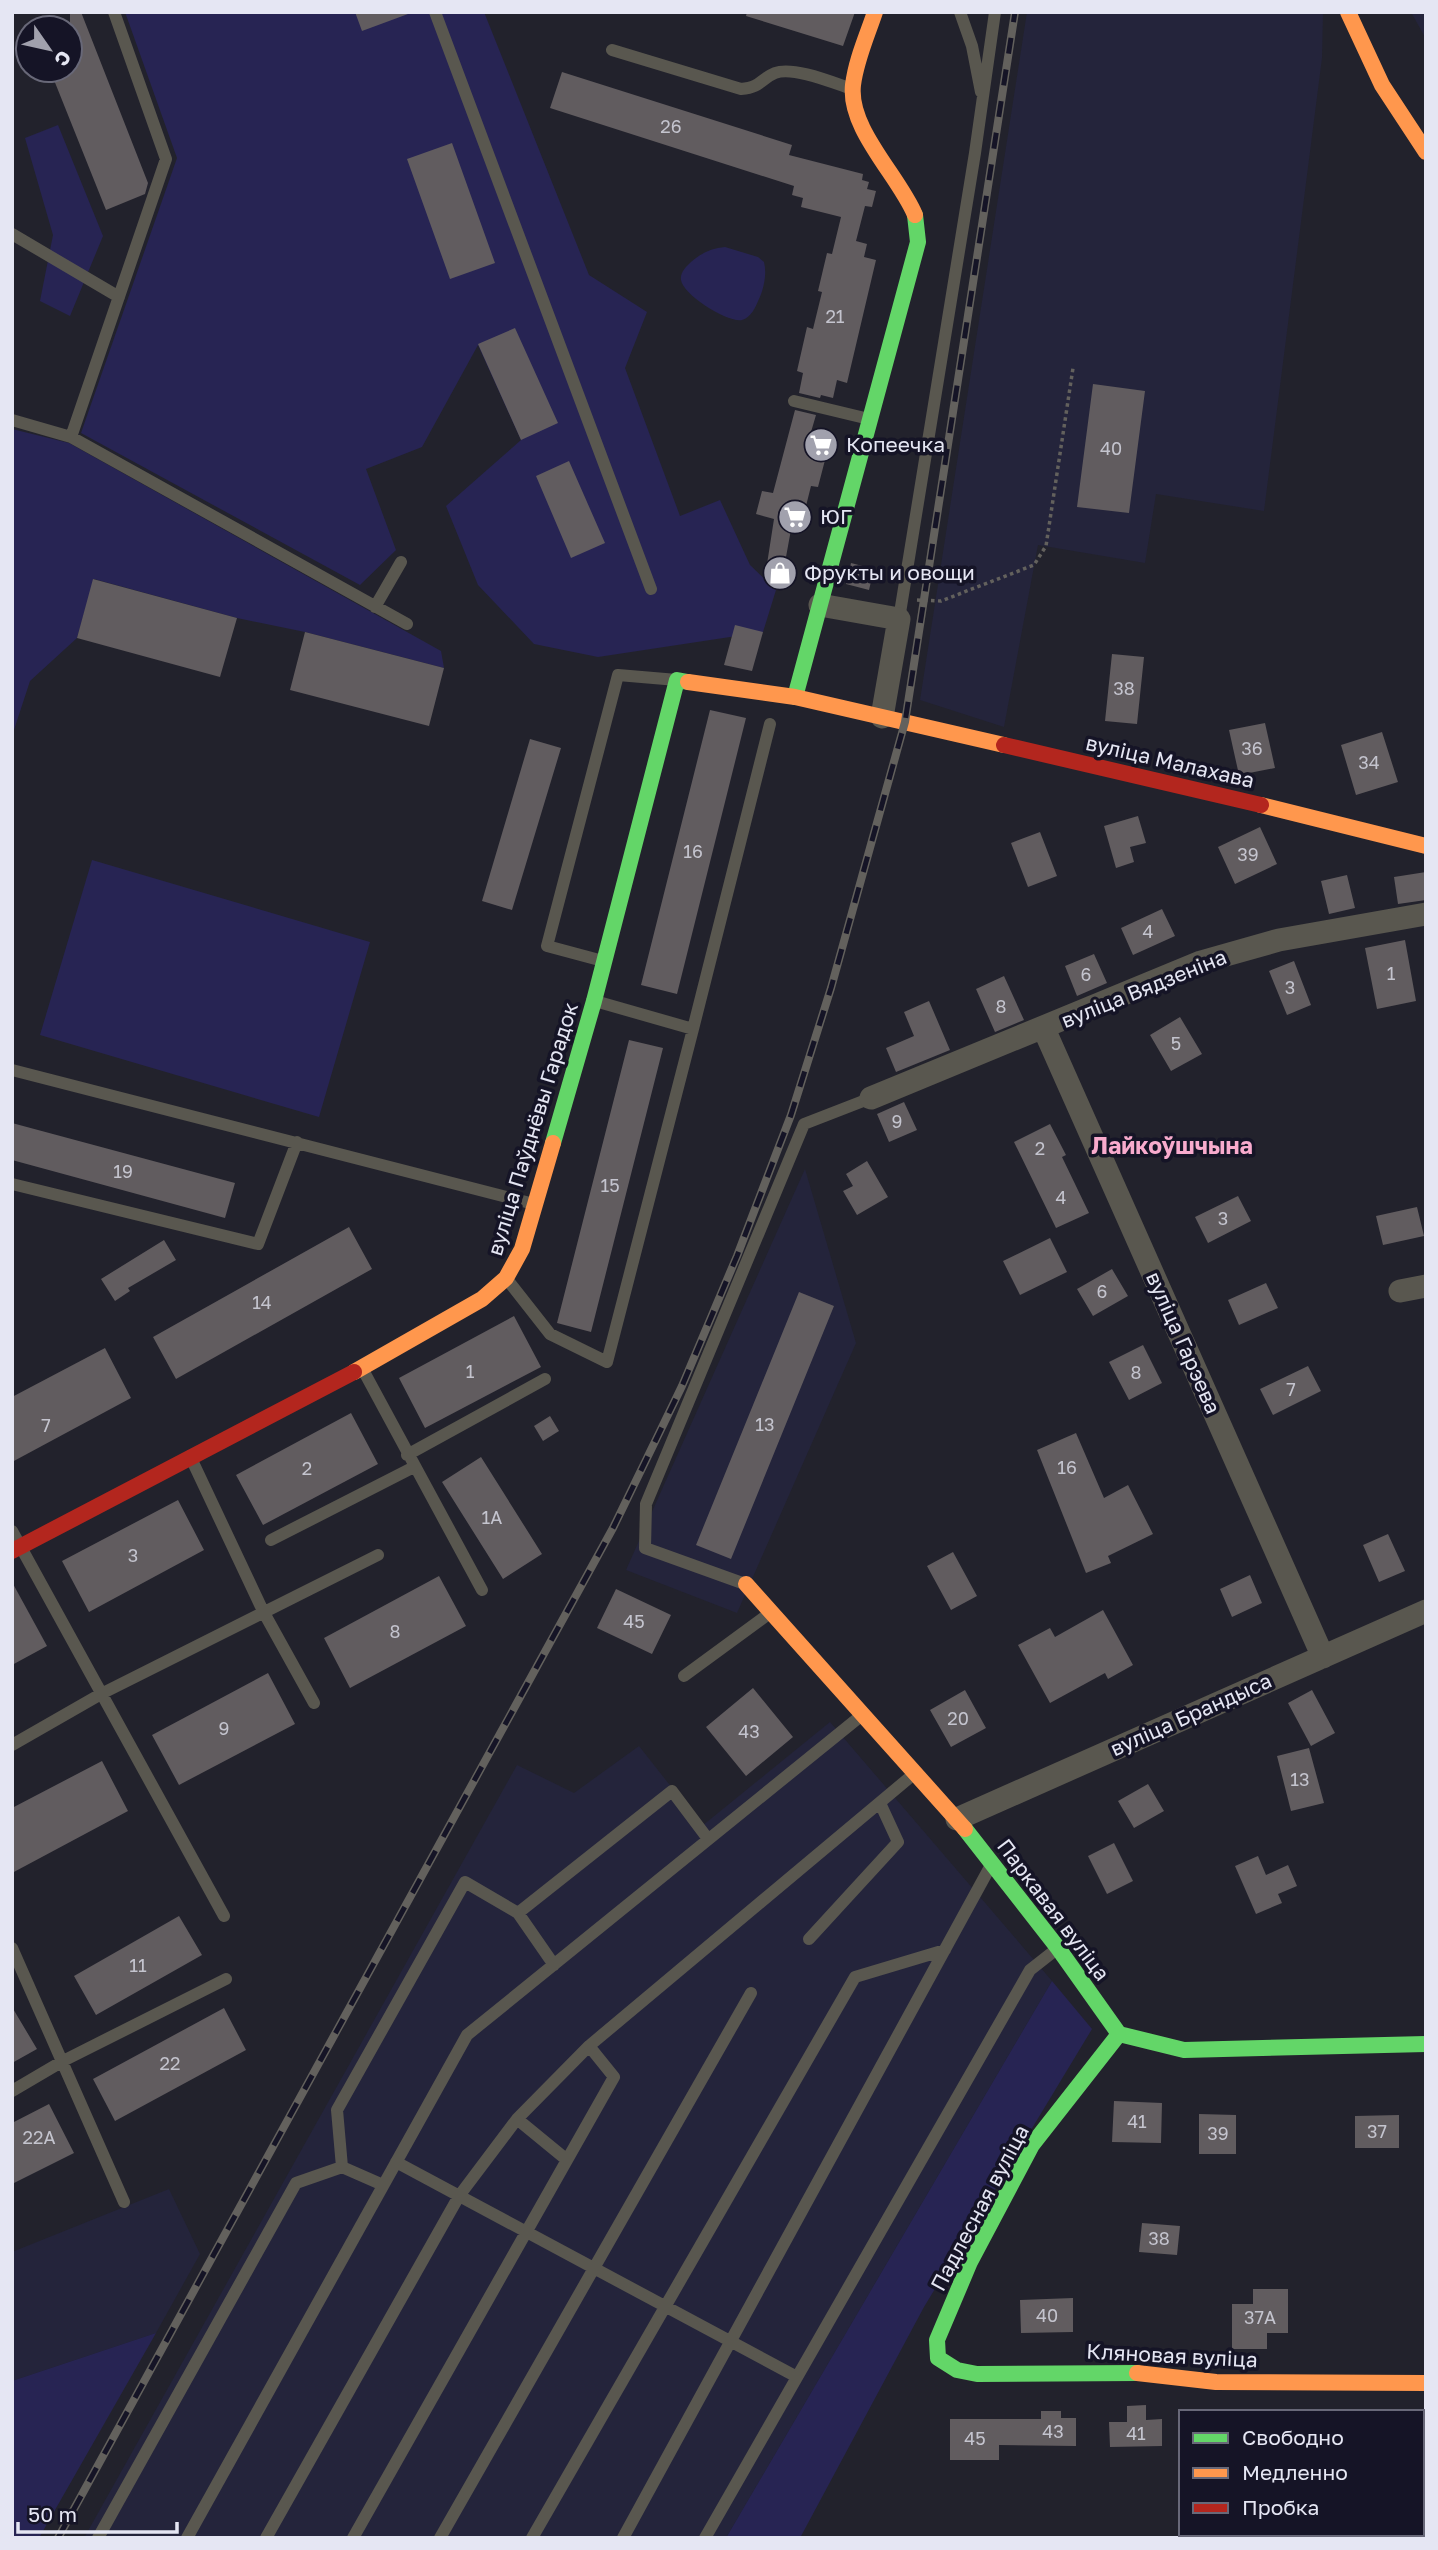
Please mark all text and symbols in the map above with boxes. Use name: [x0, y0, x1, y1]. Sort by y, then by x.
north arrow: [14, 14, 84, 84]
text: С: [50, 47, 77, 71]
house number: 26: [660, 115, 682, 137]
house number: 21: [825, 305, 845, 327]
supermarket icon: Копеечка: [802, 426, 840, 464]
place label: Копеечка: [846, 431, 945, 457]
house number: 40: [1100, 437, 1122, 459]
supermarket icon: ЮГ: [776, 498, 814, 536]
place label: ЮГ: [820, 503, 852, 529]
shop icon: Фрукты и овощи: [761, 554, 799, 592]
place label: Фрукты и овощи: [804, 559, 975, 585]
house number: 38: [1113, 677, 1135, 699]
street label: вуліца Малахава: [1083, 729, 1257, 793]
house number: 36: [1241, 737, 1263, 759]
house number: 34: [1358, 751, 1380, 773]
house number: 16: [683, 840, 703, 862]
house number: 39: [1237, 843, 1259, 865]
house number: 4: [1143, 920, 1154, 942]
street label: вуліца Вядзеніна: [1057, 943, 1230, 1033]
house number: 1: [1387, 962, 1396, 984]
house number: 6: [1081, 963, 1091, 985]
house number: 3: [1285, 976, 1295, 998]
house number: 8: [996, 995, 1006, 1017]
street label: вуліца Паўднёвы Гарадок: [481, 999, 583, 1258]
house number: 5: [1171, 1032, 1181, 1054]
house number: 9: [892, 1110, 902, 1132]
district label: Лайкоўшчына: [1091, 1131, 1253, 1159]
house number: 2: [1035, 1137, 1045, 1159]
house number: 19: [113, 1160, 133, 1182]
house number: 15: [600, 1174, 620, 1196]
house number: 4: [1056, 1186, 1067, 1208]
house number: 3: [1218, 1207, 1228, 1229]
street label: вуліца Гарэева: [1141, 1267, 1227, 1418]
house number: 6: [1097, 1280, 1107, 1302]
house number: 14: [252, 1291, 272, 1313]
house number: 1: [466, 1360, 475, 1382]
house number: 8: [1131, 1361, 1141, 1383]
house number: 7: [1286, 1378, 1296, 1400]
house number: 13: [755, 1413, 775, 1435]
house number: 7: [41, 1414, 51, 1436]
house number: 16: [1057, 1456, 1077, 1478]
house number: 2: [302, 1457, 312, 1479]
house number: 1А: [482, 1506, 502, 1528]
house number: 3: [128, 1544, 138, 1566]
house number: 45: [623, 1610, 645, 1632]
house number: 8: [390, 1620, 400, 1642]
street label: вуліца Брандыса: [1106, 1667, 1275, 1761]
house number: 20: [947, 1707, 969, 1729]
house number: 9: [219, 1717, 229, 1739]
house number: 43: [738, 1720, 760, 1742]
house number: 13: [1290, 1768, 1310, 1790]
street label: Паркавая вуліца: [992, 1833, 1116, 1986]
house number: 11: [129, 1954, 147, 1976]
house number: 22: [160, 2052, 180, 2074]
house number: 41: [1127, 2110, 1147, 2132]
street label: Падлесная вуліца: [924, 2120, 1034, 2295]
house number: 37: [1367, 2120, 1387, 2142]
house number: 39: [1207, 2122, 1229, 2144]
house number: 22А: [23, 2126, 55, 2148]
house number: 38: [1148, 2227, 1170, 2249]
house number: 40: [1036, 2304, 1058, 2326]
house number: 37А: [1244, 2306, 1276, 2328]
street label: Кляновая вуліца: [1086, 2338, 1258, 2372]
legend: [1179, 2410, 1424, 2536]
house number: 43: [1042, 2420, 1064, 2442]
house number: 41: [1126, 2422, 1146, 2444]
text: Свободно: [1242, 2424, 1344, 2450]
house number: 45: [964, 2427, 986, 2449]
text: Медленно: [1242, 2459, 1348, 2485]
scale bar: [18, 2490, 177, 2534]
text: Пробка: [1242, 2494, 1320, 2520]
text: 50 m: [28, 2501, 77, 2527]

